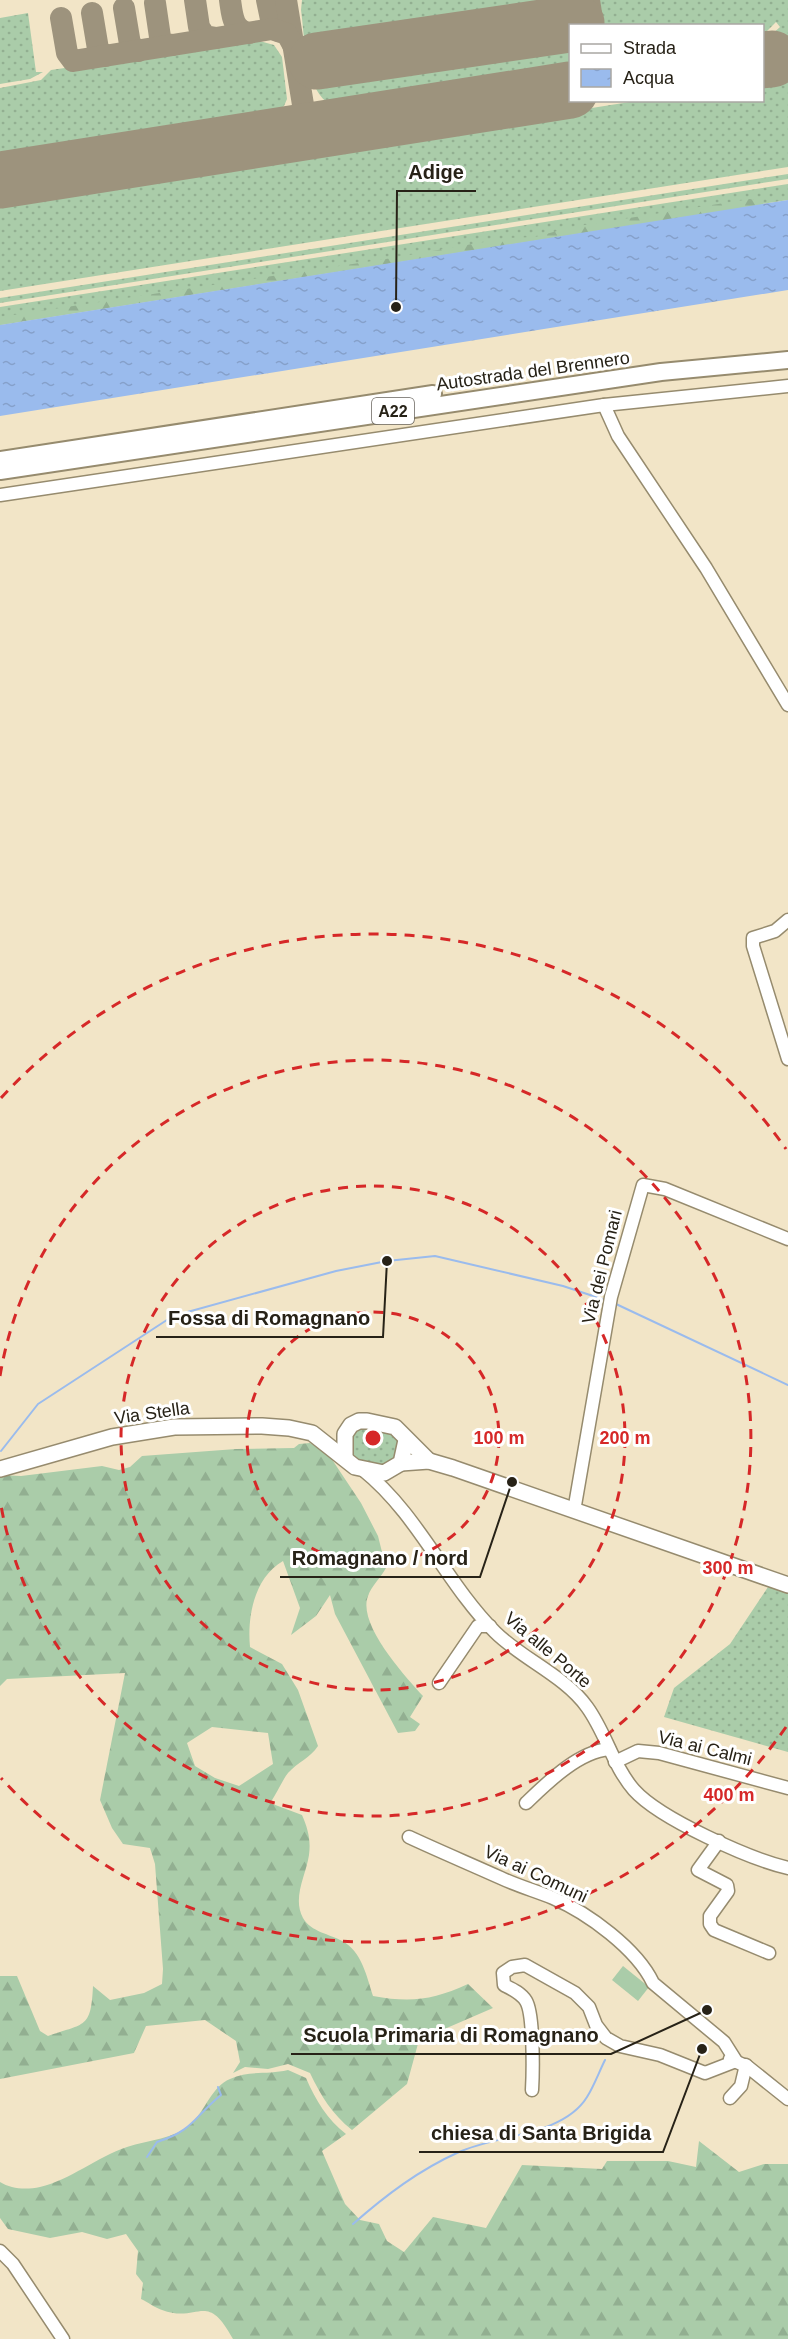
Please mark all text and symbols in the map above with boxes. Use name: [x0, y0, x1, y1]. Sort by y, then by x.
legend: [569, 24, 764, 102]
text: Strada: [623, 38, 677, 58]
text: Acqua: [623, 68, 675, 88]
callout: Adige: [397, 153, 476, 191]
text: Adige: [408, 161, 464, 183]
street label: Autostrada del Brennero: [435, 348, 631, 394]
road number: A22: [372, 398, 414, 424]
street label: Via dei Pomari: [578, 1208, 626, 1326]
callout: Fossa di Romagnano: [156, 1299, 383, 1337]
text: Fossa di Romagnano: [168, 1307, 370, 1329]
street label: Via Stella: [113, 1398, 192, 1428]
centre of rings: [363, 1428, 383, 1448]
text: 100 m: [473, 1428, 525, 1448]
text: 200 m: [599, 1428, 651, 1448]
callout: Romagnano / nord: [280, 1539, 480, 1577]
text: Romagnano / nord: [292, 1547, 468, 1569]
text: 300 m: [702, 1558, 754, 1578]
street label: Via alle Porte: [501, 1608, 595, 1692]
street label: Via ai Calmi: [656, 1727, 754, 1769]
text: 400 m: [703, 1785, 755, 1805]
street label: Via ai Comuni: [481, 1841, 591, 1907]
callout: Scuola Primaria di Romagnano: [291, 2016, 611, 2054]
text: Scuola Primaria di Romagnano: [303, 2024, 599, 2046]
callout: chiesa di Santa Brigida: [419, 2114, 663, 2152]
text: chiesa di Santa Brigida: [431, 2122, 652, 2144]

